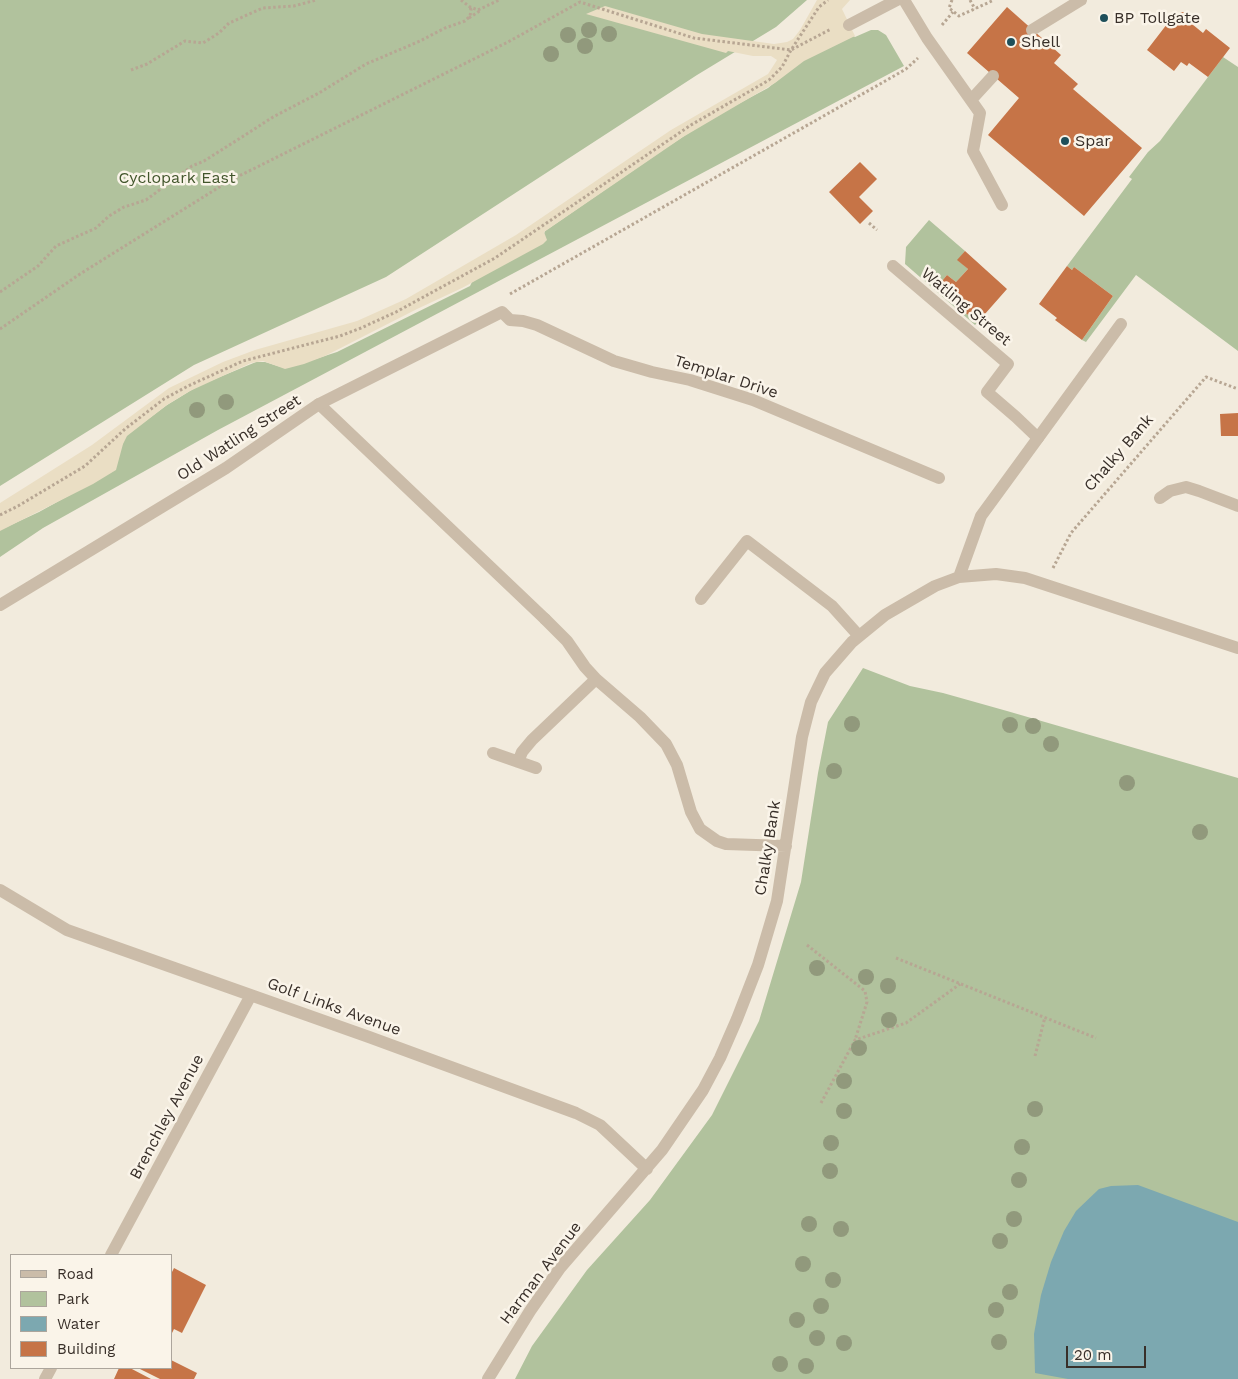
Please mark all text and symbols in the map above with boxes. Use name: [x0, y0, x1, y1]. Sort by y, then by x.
place label: BP Tollgate: [1114, 8, 1200, 28]
marker: BP Tollgate: [1098, 12, 1110, 24]
place label: Shell: [1021, 32, 1060, 52]
marker: Shell: [1005, 36, 1017, 48]
place label: Spar: [1075, 131, 1111, 151]
marker: Spar: [1059, 135, 1071, 147]
park label: Cyclopark East: [118, 168, 236, 188]
street label: Watling Street: [917, 264, 1015, 350]
street label: Templar Drive: [672, 351, 780, 403]
street label: Old Watling Street: [174, 391, 304, 485]
street label: Chalky Bank: [1080, 410, 1158, 496]
street label: Chalky Bank: [751, 799, 785, 897]
street label: Golf Links Avenue: [265, 974, 403, 1040]
street label: Brenchley Avenue: [126, 1051, 208, 1183]
street label: Harman Avenue: [496, 1218, 586, 1328]
legend: [10, 1254, 172, 1369]
text: Road: [57, 1265, 94, 1283]
text: Park: [57, 1290, 89, 1308]
text: Water: [57, 1315, 100, 1333]
scale bar: [1068, 1336, 1148, 1368]
text: Building: [57, 1340, 115, 1358]
text: 20 m: [1074, 1346, 1112, 1364]

